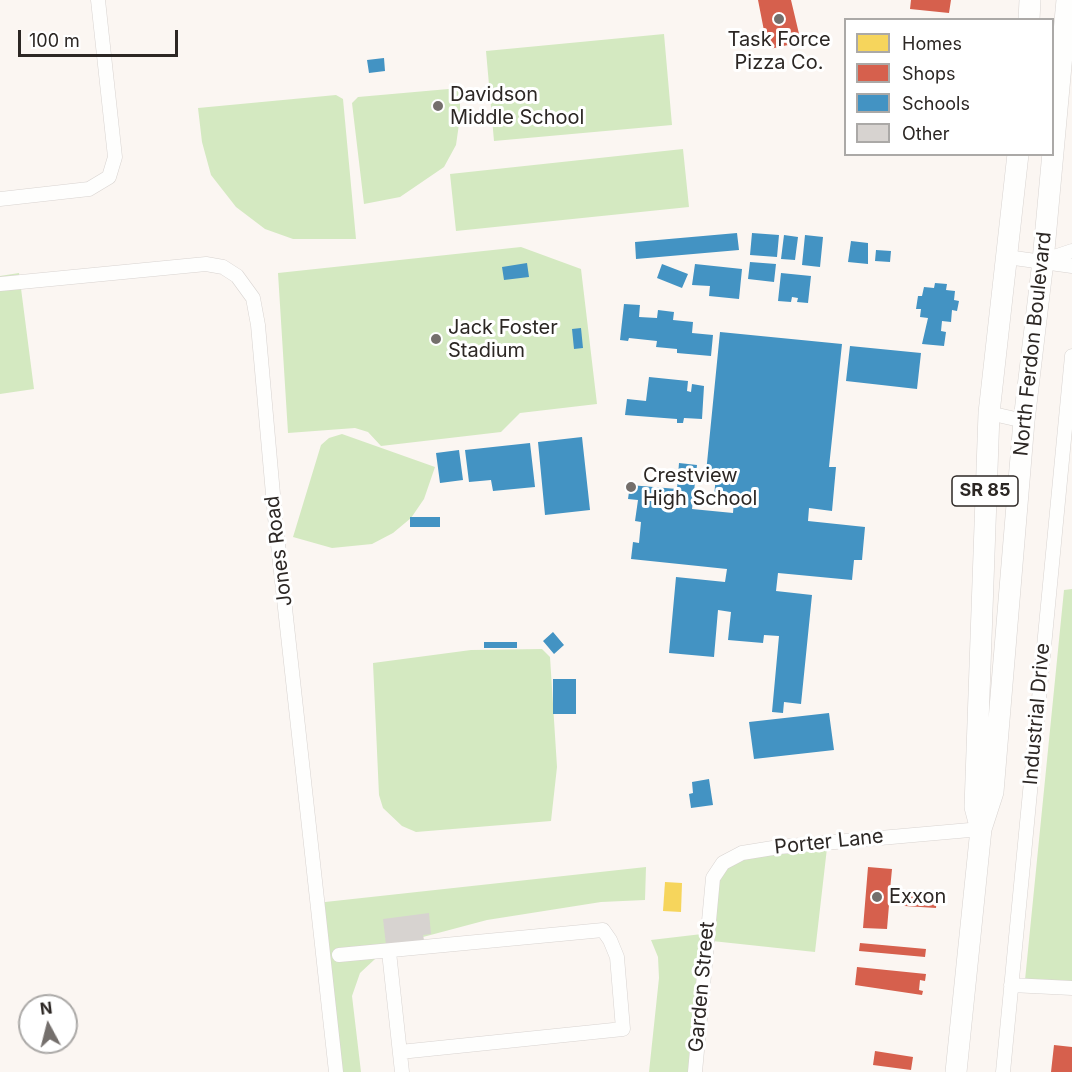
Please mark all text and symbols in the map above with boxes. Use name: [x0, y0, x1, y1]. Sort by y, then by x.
marker: Task Force Pizza Co.: [772, 12, 786, 26]
scale bar: [21, 18, 182, 56]
legend: [844, 18, 1054, 156]
place label: Task Force Pizza Co.: [727, 28, 831, 75]
text: 100 m: [29, 30, 80, 51]
text: Homes: [902, 33, 962, 54]
text: Shops: [902, 63, 956, 84]
place label: Davidson Middle School: [450, 83, 584, 130]
text: Schools: [902, 93, 970, 114]
marker: Davidson Middle School: [431, 99, 445, 113]
text: Other: [902, 123, 950, 144]
street label: North Ferdon Boulevard: [1009, 231, 1057, 457]
place label: Jack Foster Stadium: [448, 316, 558, 363]
marker: Jack Foster Stadium: [429, 332, 443, 346]
place label: Crestview High School: [643, 464, 757, 511]
road number: SR 85: [952, 476, 1018, 506]
marker: Crestview High School: [624, 480, 638, 494]
street label: Jones Road: [260, 494, 298, 608]
street label: Industrial Drive: [1019, 642, 1055, 786]
street label: Porter Lane: [773, 824, 885, 860]
place label: Exxon: [889, 885, 946, 909]
marker: Exxon: [870, 890, 884, 904]
street label: Garden Street: [684, 921, 720, 1053]
north arrow: [18, 994, 78, 1054]
text: N: [39, 997, 53, 1019]

